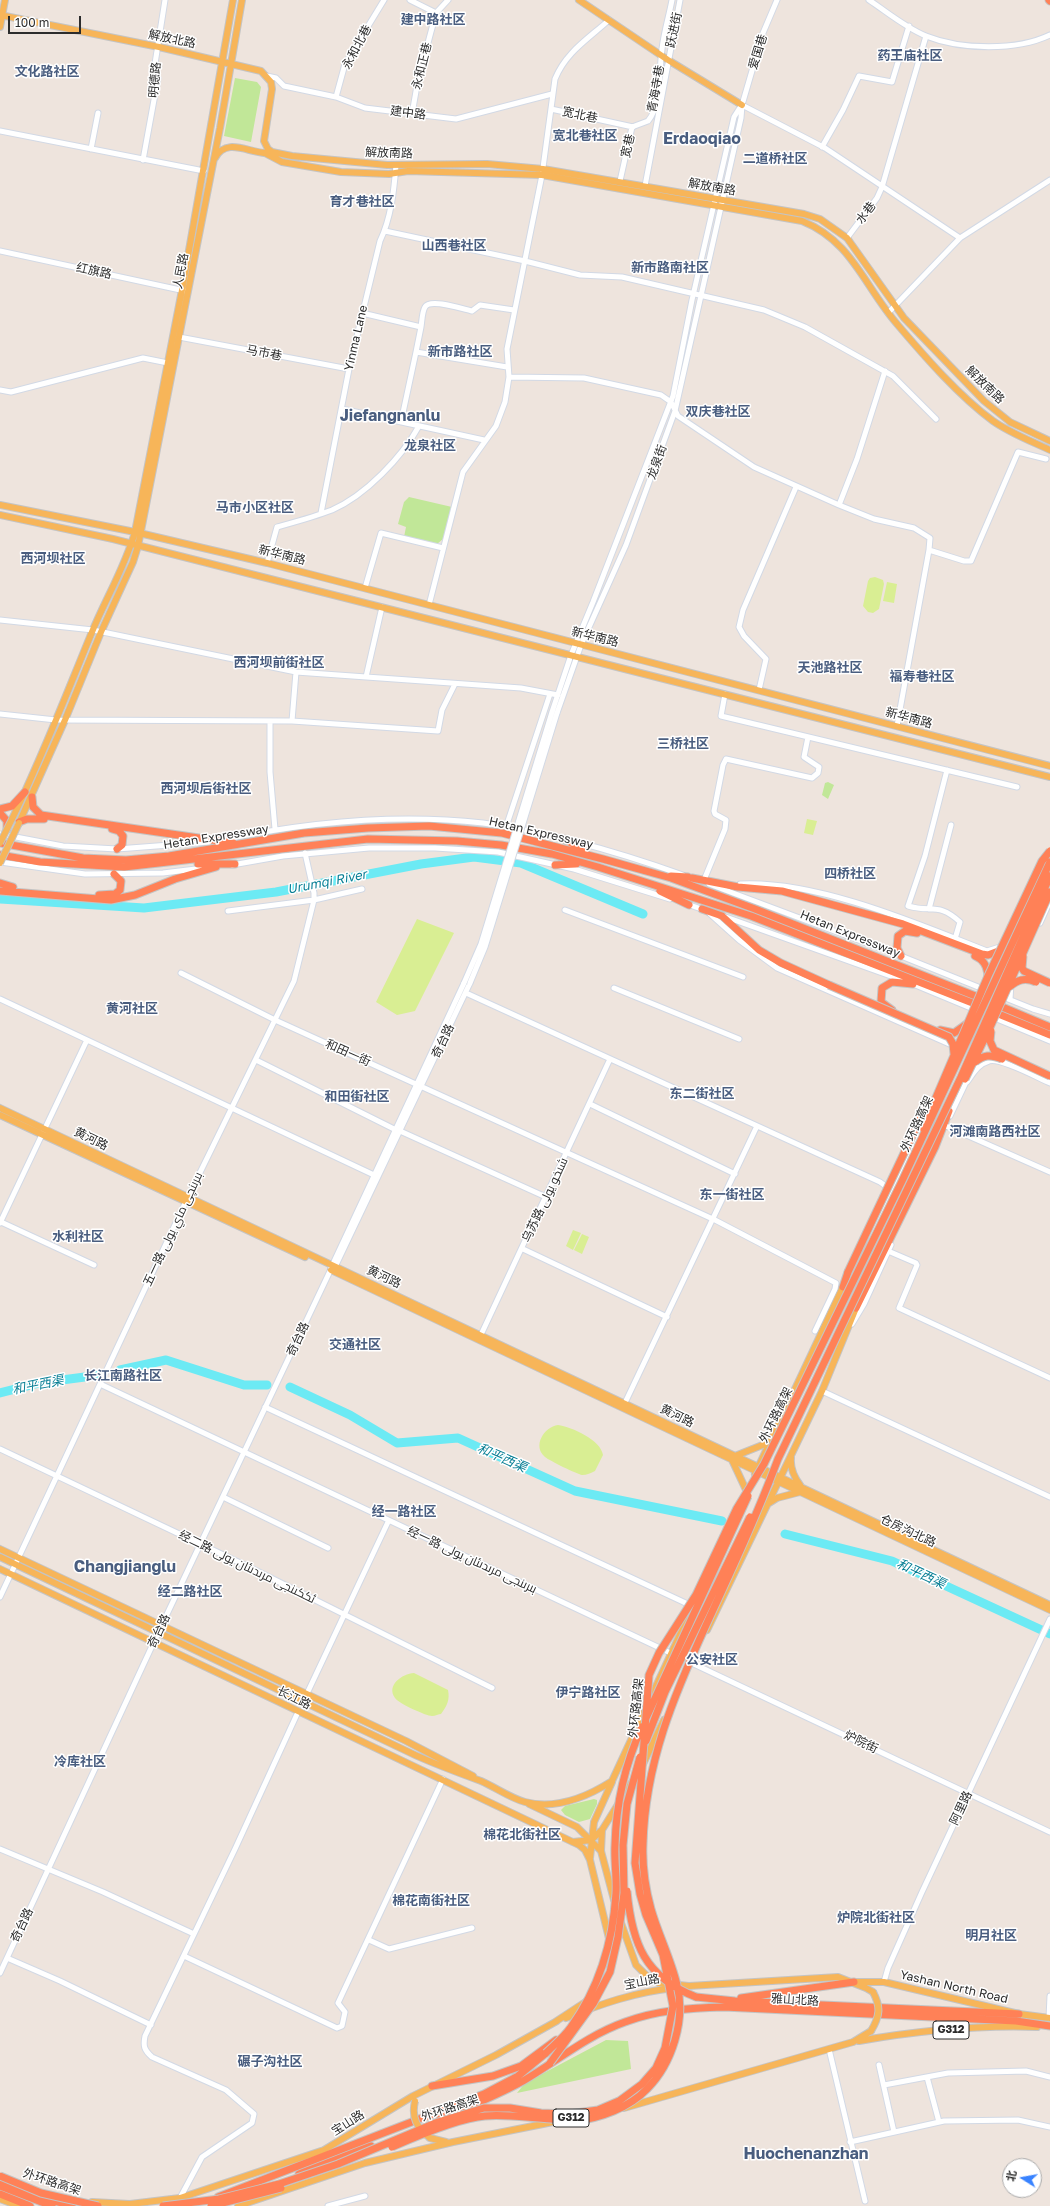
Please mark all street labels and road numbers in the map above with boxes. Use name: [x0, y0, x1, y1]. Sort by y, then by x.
street label: 跃进街: [663, 11, 685, 49]
street label: 永和北巷: [339, 22, 375, 72]
street label: 解放北路: [147, 27, 197, 51]
street label: 爱国巷: [746, 33, 770, 71]
street label: 永和正巷: [409, 41, 435, 91]
street label: 明德路: [146, 61, 164, 99]
street label: 青海寺巷: [645, 64, 667, 114]
street label: 建中路: [389, 104, 427, 122]
street label: 宽北巷: [561, 104, 599, 126]
street label: 宽巷: [618, 133, 638, 159]
street label: 解放南路: [365, 145, 413, 161]
street label: 解放南路: [687, 176, 737, 198]
street label: 水巷: [853, 199, 879, 227]
street label: 人民路: [170, 252, 192, 290]
street label: 红旗路: [75, 260, 113, 282]
street label: Yinma Lane: [341, 304, 371, 372]
street label: 马市巷: [245, 342, 283, 364]
street label: 解放南路: [963, 363, 1007, 407]
street label: 龙泉街: [644, 443, 670, 481]
street label: 新华南路: [257, 542, 307, 568]
street label: 新华南路: [570, 624, 620, 650]
street label: 新华南路: [884, 705, 934, 731]
street label: Hetan Expressway: [488, 814, 594, 852]
street label: Hetan Expressway: [162, 822, 270, 852]
street label: Hetan Expressway: [798, 907, 902, 961]
street label: 奇台路: [429, 1022, 457, 1060]
street label: 和田一街: [323, 1037, 373, 1069]
street label: 外环路高架: [898, 1094, 936, 1154]
street label: 黄河路: [72, 1125, 110, 1153]
street label: 乌苏路 شىخو يولى: [519, 1155, 571, 1245]
street label: 五一路 بىرىنچى ماي يولى: [140, 1170, 206, 1288]
street label: 黄河路: [365, 1263, 403, 1291]
street label: 奇台路: [284, 1320, 312, 1358]
street label: 外环路高架: [756, 1385, 796, 1445]
street label: 黄河路: [658, 1402, 696, 1430]
street label: 仓房沟北路: [878, 1512, 938, 1550]
street label: 经一路 بىرىنجى مرىدىئان يولى: [405, 1524, 539, 1596]
street label: 经二路 ئككىنجى مرىدىئان يولى: [176, 1528, 318, 1606]
street label: 奇台路: [145, 1612, 173, 1650]
street label: 外环路高架: [626, 1677, 646, 1739]
street label: 长江路: [275, 1684, 313, 1712]
street label: 炉院街: [842, 1728, 880, 1756]
street label: 阿里路: [947, 1789, 975, 1827]
street label: 奇台路: [8, 1906, 36, 1944]
street label: Yashan North Road: [899, 1968, 1009, 2006]
street label: 宝山路: [623, 1971, 661, 1993]
street label: 雅山北路: [771, 1992, 819, 2008]
road number: G312: [933, 2021, 969, 2039]
street label: 外环路高架: [419, 2092, 481, 2124]
street label: 宝山路: [329, 2107, 367, 2139]
road number: G312: [553, 2109, 589, 2127]
street label: 外环路高架: [21, 2166, 83, 2198]

